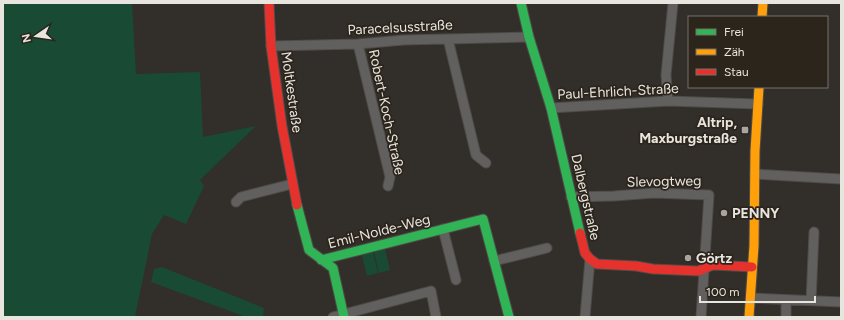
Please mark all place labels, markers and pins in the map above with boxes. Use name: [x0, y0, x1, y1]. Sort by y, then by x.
place label: Altrip, Maxburgstraße: [639, 114, 737, 147]
marker: Altrip, Maxburgstraße: [740, 125, 750, 135]
place label: PENNY: [732, 205, 779, 222]
marker: PENNY: [719, 208, 729, 218]
place label: Görtz: [696, 250, 732, 267]
marker: Görtz: [683, 253, 693, 263]

